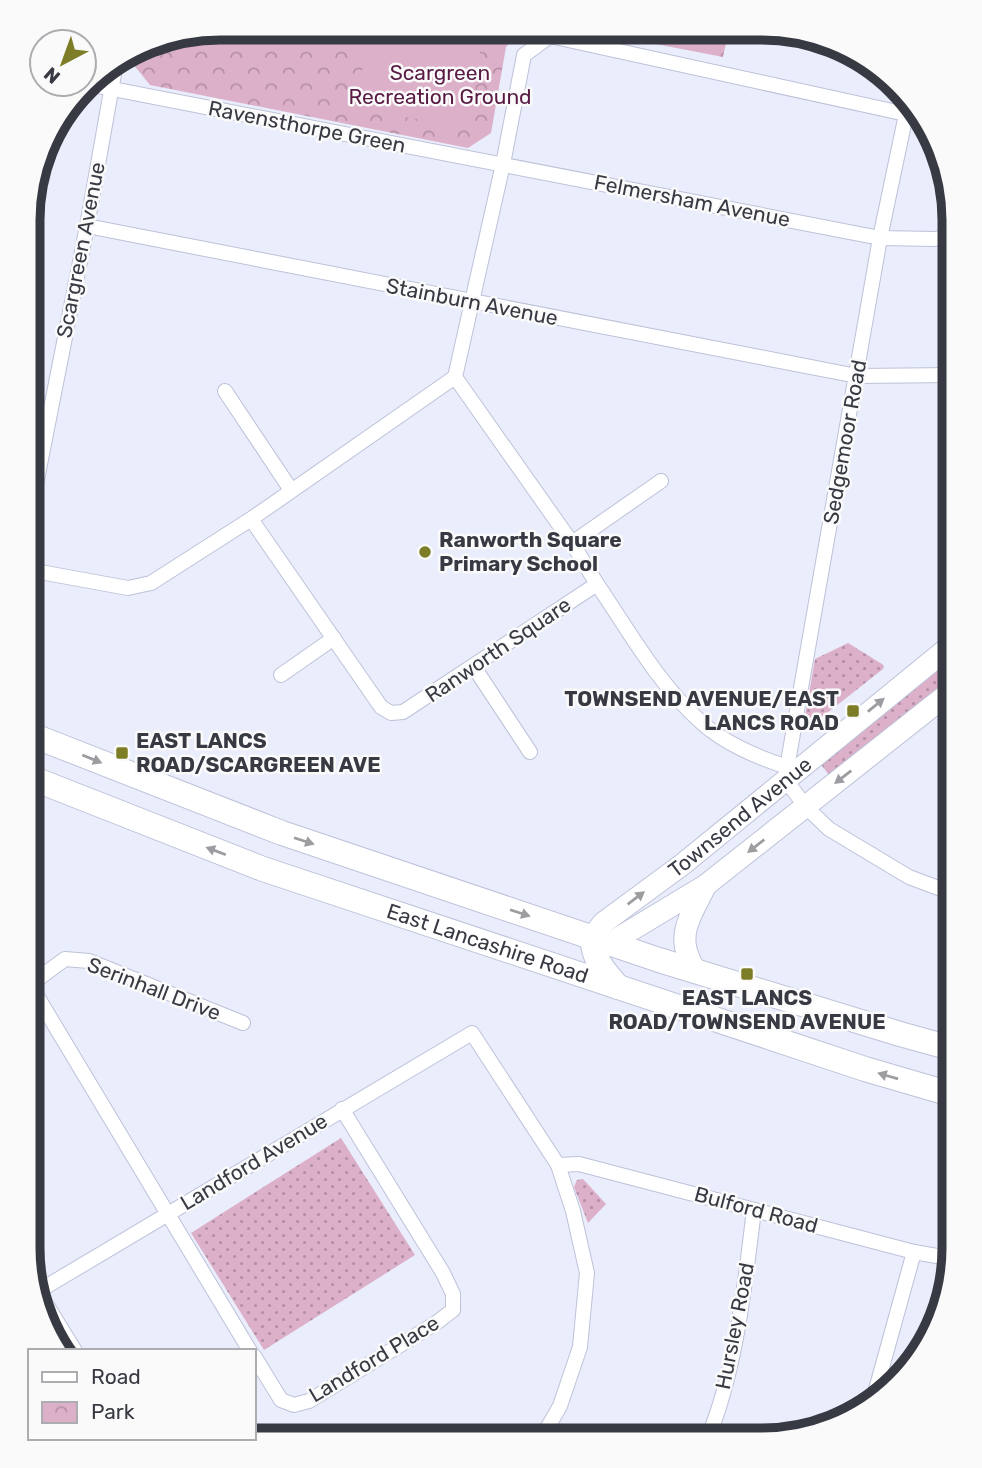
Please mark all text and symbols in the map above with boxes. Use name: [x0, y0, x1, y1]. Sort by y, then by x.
north arrow: [28, 28, 98, 98]
park label: Scargreen Recreation Ground: [348, 60, 532, 109]
text: N: [39, 62, 65, 89]
street label: Ravensthorpe Green: [206, 95, 408, 158]
street label: Scargreen Avenue: [51, 160, 110, 340]
street label: Felmersham Avenue: [592, 169, 792, 232]
street label: Stainburn Avenue: [384, 273, 560, 330]
street label: Sedgemoor Road: [818, 358, 871, 526]
place label: Ranworth Square Primary School: [439, 527, 622, 576]
marker: Ranworth Square Primary School: [417, 544, 433, 560]
street label: Ranworth Square: [420, 592, 575, 707]
place label: TOWNSEND AVENUE/EAST LANCS ROAD: [564, 686, 839, 735]
one-way arrow: [868, 698, 885, 713]
marker: TOWNSEND AVENUE/EAST LANCS ROAD: [845, 703, 861, 719]
place label: EAST LANCS ROAD/SCARGREEN AVE: [136, 728, 381, 777]
marker: EAST LANCS ROAD/SCARGREEN AVE: [114, 745, 130, 761]
street label: Townsend Avenue: [663, 751, 817, 883]
one-way arrow: [82, 753, 103, 764]
one-way arrow: [834, 770, 852, 785]
one-way arrow: [294, 836, 315, 847]
one-way arrow: [747, 838, 765, 853]
one-way arrow: [205, 845, 226, 856]
one-way arrow: [626, 891, 644, 906]
street label: East Lancashire Road: [384, 898, 592, 988]
one-way arrow: [510, 908, 531, 919]
street label: Serinhall Drive: [84, 952, 224, 1025]
marker: EAST LANCS ROAD/TOWNSEND AVENUE: [739, 966, 755, 982]
place label: EAST LANCS ROAD/TOWNSEND AVENUE: [608, 985, 886, 1034]
one-way arrow: [877, 1070, 898, 1080]
street label: Landford Avenue: [176, 1108, 332, 1215]
street label: Bulford Road: [692, 1181, 821, 1238]
street label: Hursley Road: [710, 1260, 759, 1391]
street label: Landford Place: [304, 1310, 443, 1407]
legend: [28, 1349, 256, 1440]
text: Road: [91, 1364, 141, 1389]
text: Park: [91, 1399, 135, 1424]

